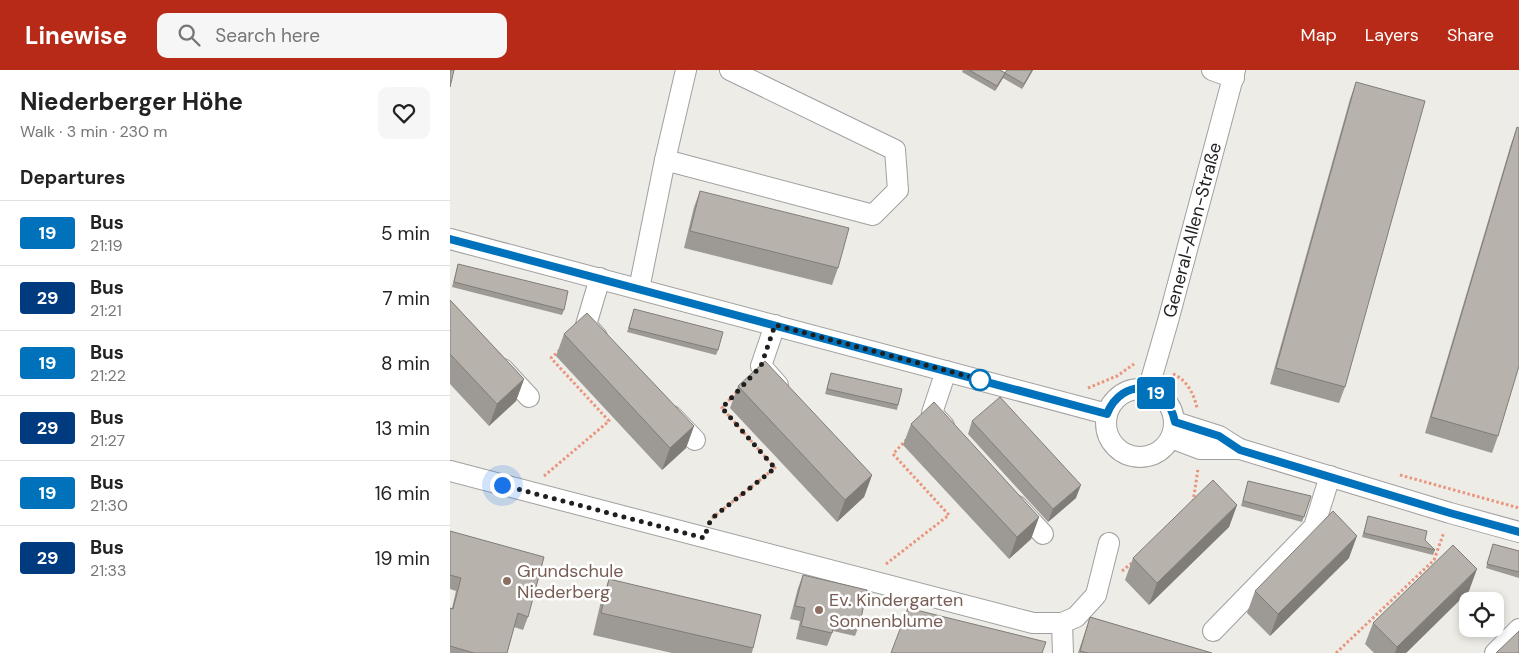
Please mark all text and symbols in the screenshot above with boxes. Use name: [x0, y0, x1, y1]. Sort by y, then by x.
search box: [157, 13, 507, 58]
text: Linewise: [25, 20, 127, 51]
icon: search: [175, 21, 203, 49]
text: Search here: [215, 23, 320, 48]
text: Map: [1301, 23, 1337, 47]
text: Layers: [1365, 23, 1419, 47]
text: Share: [1447, 23, 1494, 47]
text: Niederberger Höhe: [20, 86, 243, 117]
button: heart: [378, 87, 430, 139]
text: Walk · 3 min · 230 m: [20, 121, 168, 142]
street label: General-Allen-Straße: [1157, 140, 1227, 320]
text: Departures: [20, 165, 125, 190]
text: Bus: [90, 210, 124, 235]
text: 19: [39, 221, 56, 245]
text: 5 min: [381, 221, 430, 246]
text: 21:19: [90, 235, 122, 256]
text: Bus: [90, 275, 124, 300]
text: 29: [37, 286, 58, 310]
text: 7 min: [382, 286, 430, 311]
text: 21:21: [90, 300, 122, 321]
text: Bus: [90, 340, 124, 365]
text: 19: [39, 351, 56, 375]
text: 8 min: [381, 351, 430, 376]
text: 21:22: [90, 365, 126, 386]
unlabelled marker: [969, 369, 991, 391]
line badge: 19: [1134, 377, 1178, 409]
text: 19: [1147, 381, 1165, 405]
text: Bus: [90, 405, 124, 430]
text: 29: [37, 416, 58, 440]
text: 13 min: [375, 416, 430, 441]
text: 21:27: [90, 430, 125, 451]
text: Bus: [90, 470, 124, 495]
your location: [490, 473, 515, 498]
text: 19: [39, 481, 56, 505]
text: 16 min: [375, 481, 430, 506]
text: 21:30: [90, 495, 128, 516]
text: Bus: [90, 535, 124, 560]
text: 29: [37, 546, 58, 570]
text: 19 min: [375, 546, 430, 571]
place label: Grundschule Niederberg: [517, 559, 623, 604]
text: 21:33: [90, 560, 126, 581]
marker: Grundschule Niederberg: [501, 575, 513, 587]
place label: Ev. Kindergarten Sonnenblume: [829, 588, 963, 633]
map controls: [1459, 592, 1504, 637]
button: locate: [1459, 592, 1504, 637]
marker: Ev. Kindergarten Sonnenblume: [813, 604, 825, 616]

